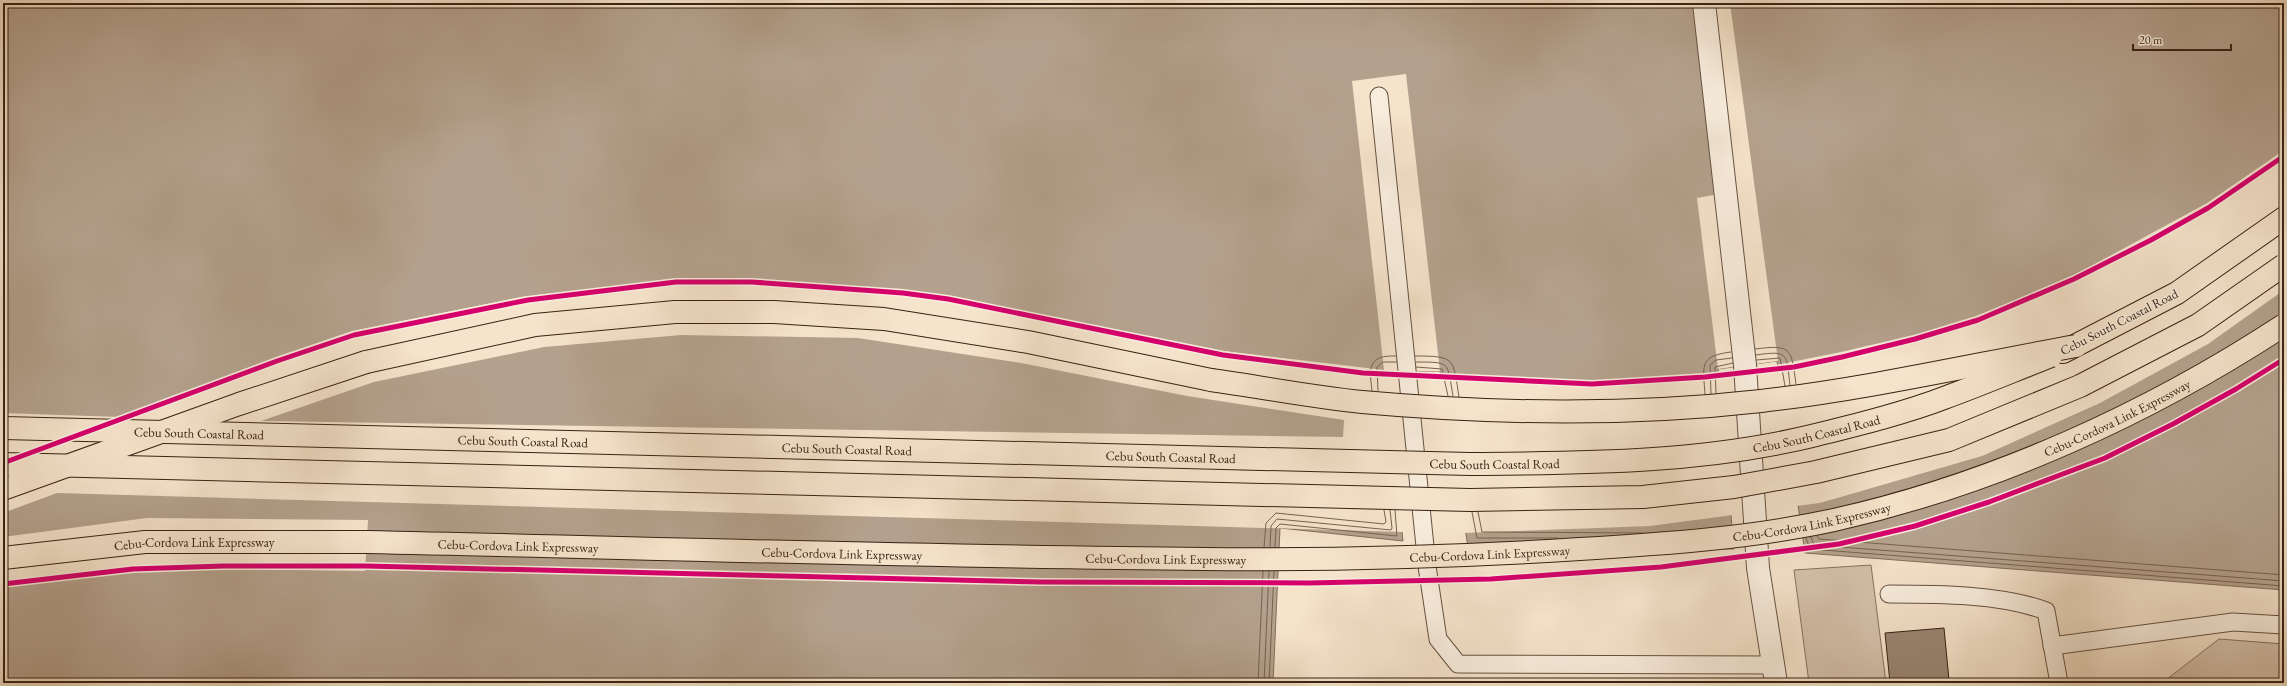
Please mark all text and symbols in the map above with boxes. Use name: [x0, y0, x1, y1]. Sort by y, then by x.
scale bar: [2133, 26, 2231, 52]
text: 20 m: [2139, 32, 2163, 48]
street label: Cebu South Coastal Road: [2057, 285, 2181, 359]
street label: Cebu-Cordova Link Expressway: [2041, 375, 2194, 460]
street label: Cebu South Coastal Road: [1751, 410, 1882, 456]
street label: Cebu South Coastal Road: [134, 423, 265, 443]
street label: Cebu South Coastal Road: [458, 431, 589, 451]
street label: Cebu South Coastal Road: [781, 439, 913, 459]
street label: Cebu South Coastal Road: [1105, 447, 1236, 467]
street label: Cebu South Coastal Road: [1429, 454, 1560, 473]
street label: Cebu-Cordova Link Expressway: [1732, 498, 1893, 545]
street label: Cebu-Cordova Link Expressway: [113, 533, 275, 554]
street label: Cebu-Cordova Link Expressway: [437, 535, 599, 556]
street label: Cebu-Cordova Link Expressway: [1409, 541, 1571, 565]
street label: Cebu-Cordova Link Expressway: [761, 543, 923, 563]
street label: Cebu-Cordova Link Expressway: [1085, 549, 1247, 568]

